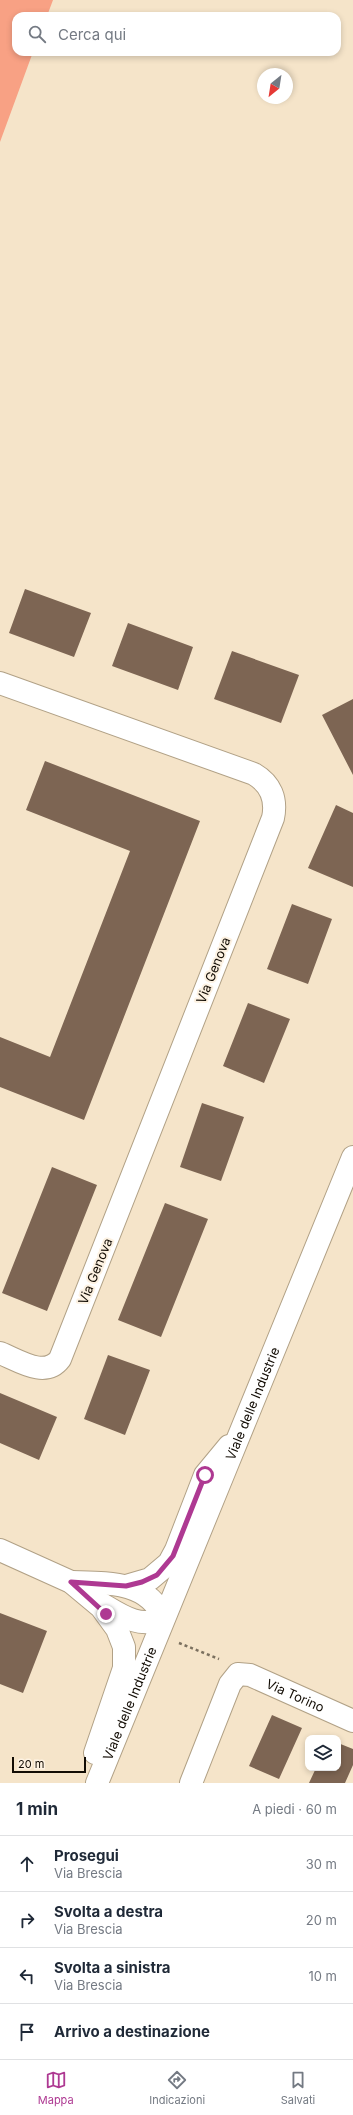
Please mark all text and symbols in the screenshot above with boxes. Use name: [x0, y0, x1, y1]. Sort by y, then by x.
search box: [12, 12, 341, 56]
icon: search: [26, 23, 48, 45]
text: Cerca qui: [58, 25, 126, 44]
north arrow: [257, 68, 293, 104]
street label: Via Genova: [192, 934, 234, 1006]
street label: Via Genova: [74, 1235, 116, 1307]
street label: Viale delle Industrie: [222, 1345, 283, 1462]
route start: [196, 1466, 214, 1484]
route end: [97, 1605, 115, 1623]
street label: Viale delle Industrie: [99, 1644, 160, 1762]
street label: Via Torino: [264, 1675, 327, 1715]
map controls: [305, 1735, 341, 1771]
button: layers: [305, 1735, 341, 1771]
scale bar: [12, 1755, 86, 1774]
text: 20 m: [18, 1757, 44, 1771]
text: 1 min: [16, 1799, 58, 1819]
text: A piedi · 60 m: [252, 1801, 337, 1817]
text: Prosegui: [54, 1846, 119, 1865]
icon: ahead: [16, 1853, 38, 1875]
text: 30 m: [306, 1856, 337, 1872]
text: Via Brescia: [54, 1865, 123, 1881]
text: Svolta a destra: [54, 1902, 163, 1921]
icon: right: [16, 1909, 38, 1931]
text: 20 m: [306, 1912, 337, 1928]
text: Via Brescia: [54, 1921, 123, 1937]
text: Svolta a sinistra: [54, 1958, 171, 1977]
icon: left: [16, 1965, 38, 1987]
text: 10 m: [308, 1968, 337, 1984]
text: Via Brescia: [54, 1977, 123, 1993]
icon: arrive: [16, 2021, 38, 2043]
text: Arrivo a destinazione: [54, 2022, 210, 2041]
tab: Mappa: [38, 2069, 74, 2107]
tab: Indicazioni: [149, 2069, 205, 2107]
tab: Salvati: [281, 2069, 315, 2107]

